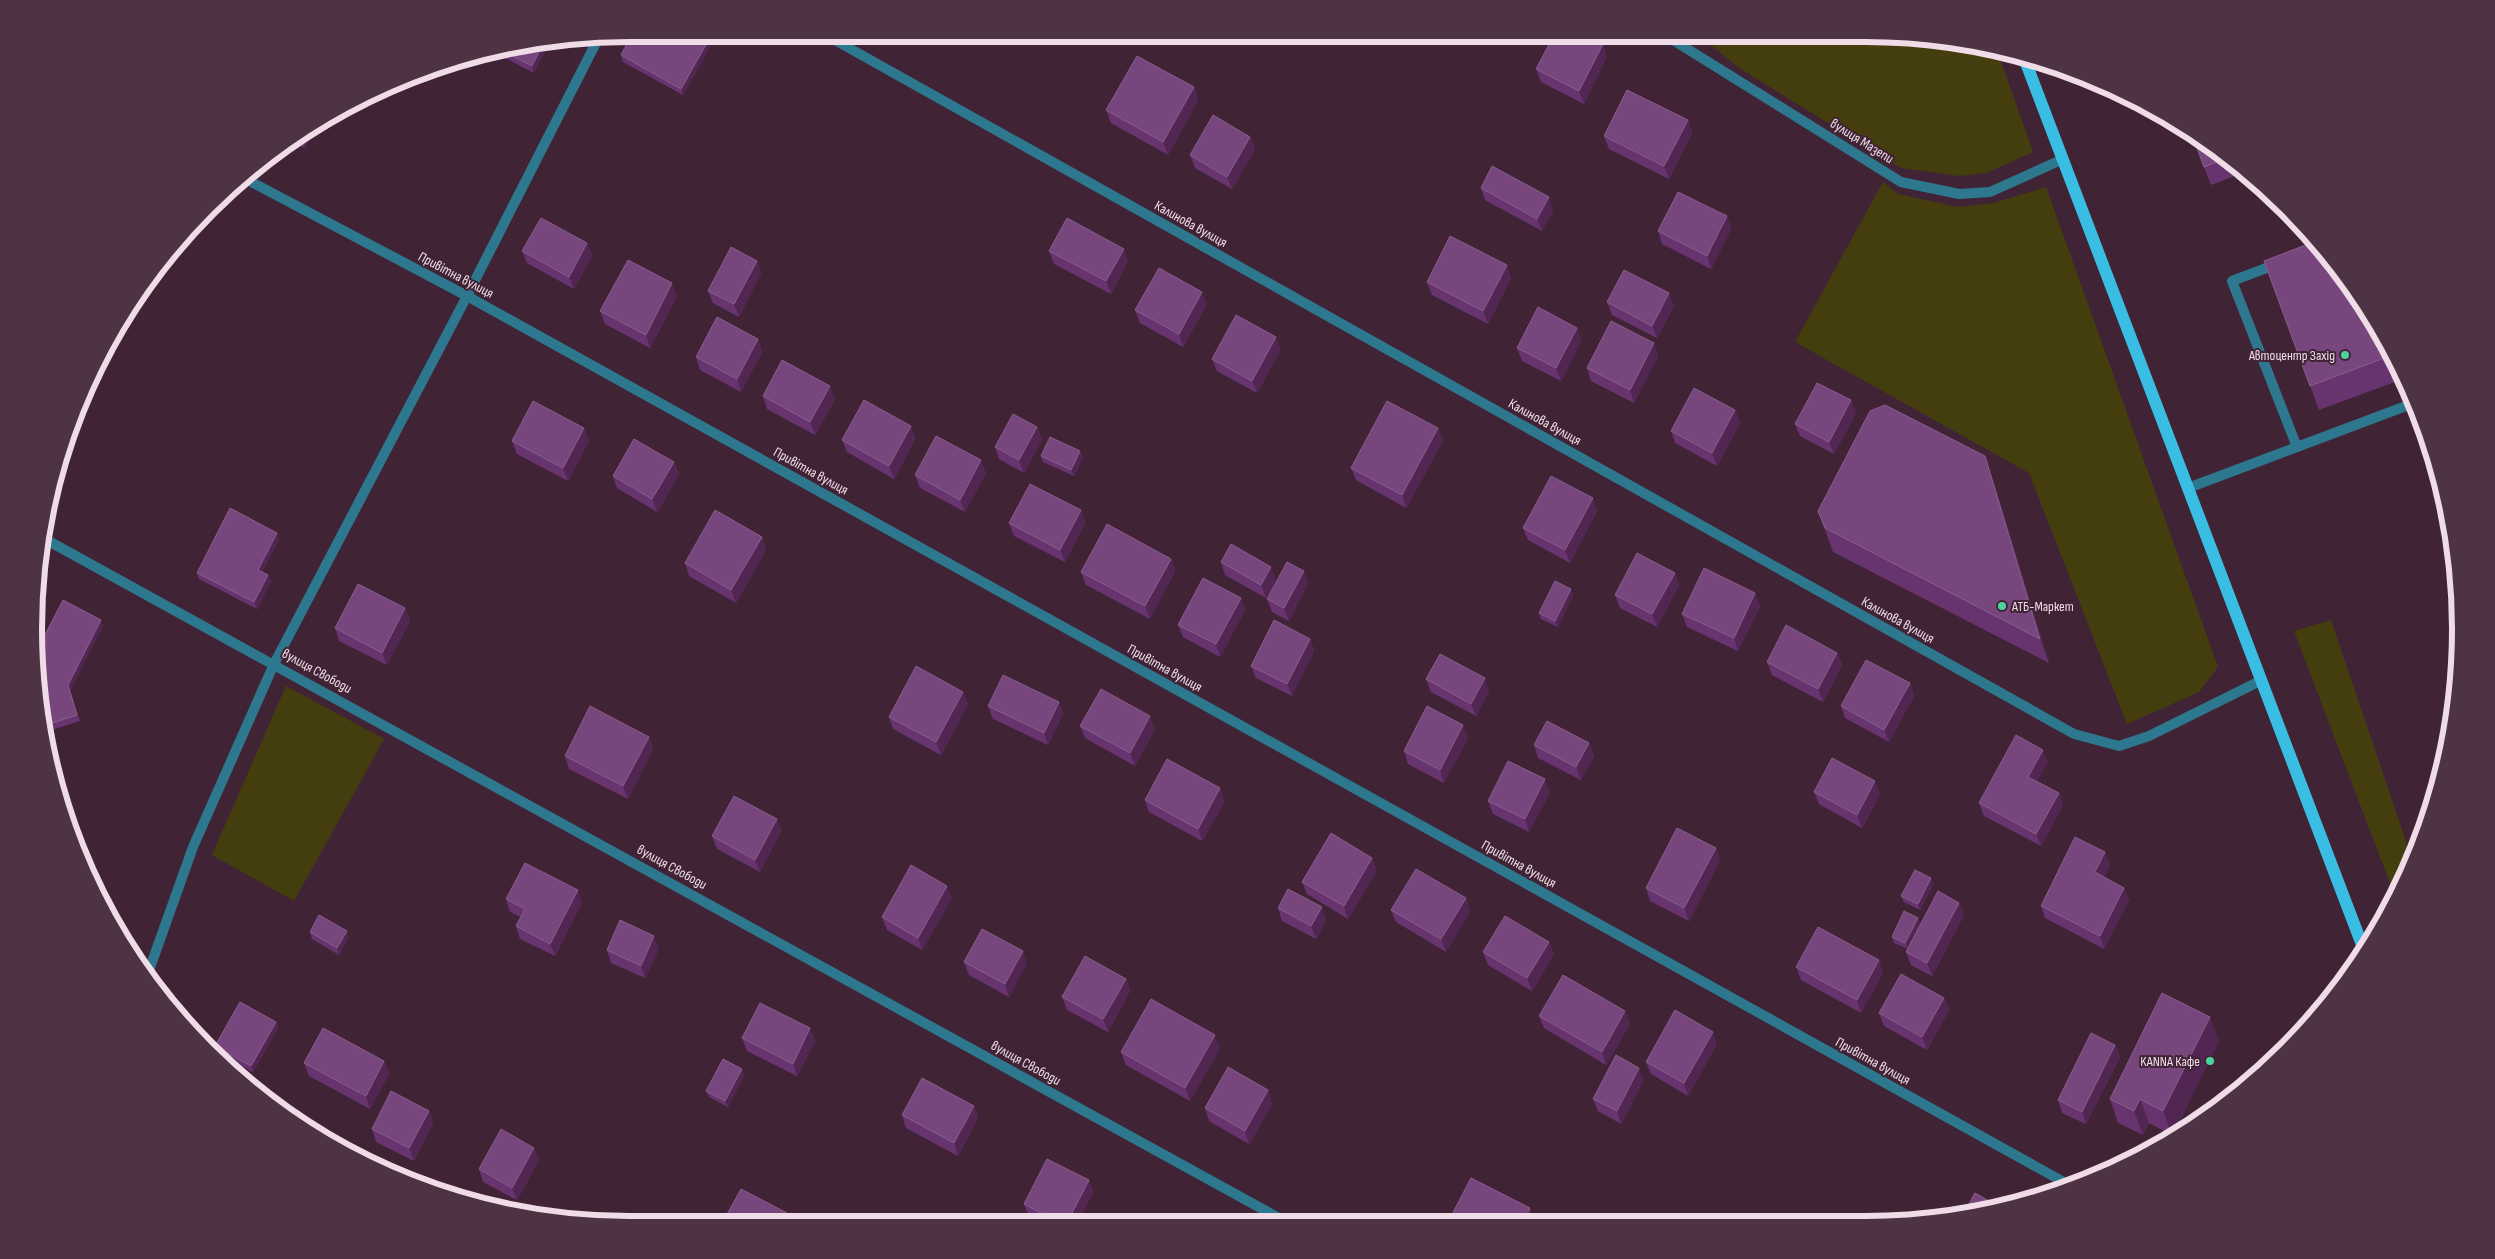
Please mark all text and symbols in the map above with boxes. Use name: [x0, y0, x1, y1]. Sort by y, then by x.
street label: вулиця Мазепи: [1827, 115, 1897, 167]
street label: Калинова вулиця: [1152, 197, 1230, 251]
street label: Привітна вулиця: [415, 248, 497, 302]
place label: Автоцентр Захід: [2248, 347, 2335, 364]
marker: Автоцентр Захід: [2339, 349, 2351, 361]
street label: Калинова вулиця: [1506, 395, 1584, 449]
street label: Привітна вулиця: [771, 443, 851, 499]
street label: Калинова вулиця: [1859, 593, 1937, 647]
place label: АТБ-Маркет: [2011, 598, 2074, 615]
marker: АТБ-Маркет: [1996, 600, 2008, 612]
street label: Привітна вулиця: [1125, 640, 1205, 696]
street label: вулиця Свободи: [279, 645, 355, 697]
street label: Привітна вулиця: [1479, 836, 1559, 892]
street label: вулиця Свободи: [634, 841, 710, 893]
street label: Привітна вулиця: [1833, 1033, 1913, 1089]
street label: вулиця Свободи: [988, 1037, 1064, 1089]
place label: KANNA Кафе: [2140, 1053, 2200, 1070]
marker: KANNA Кафе: [2204, 1055, 2216, 1067]

